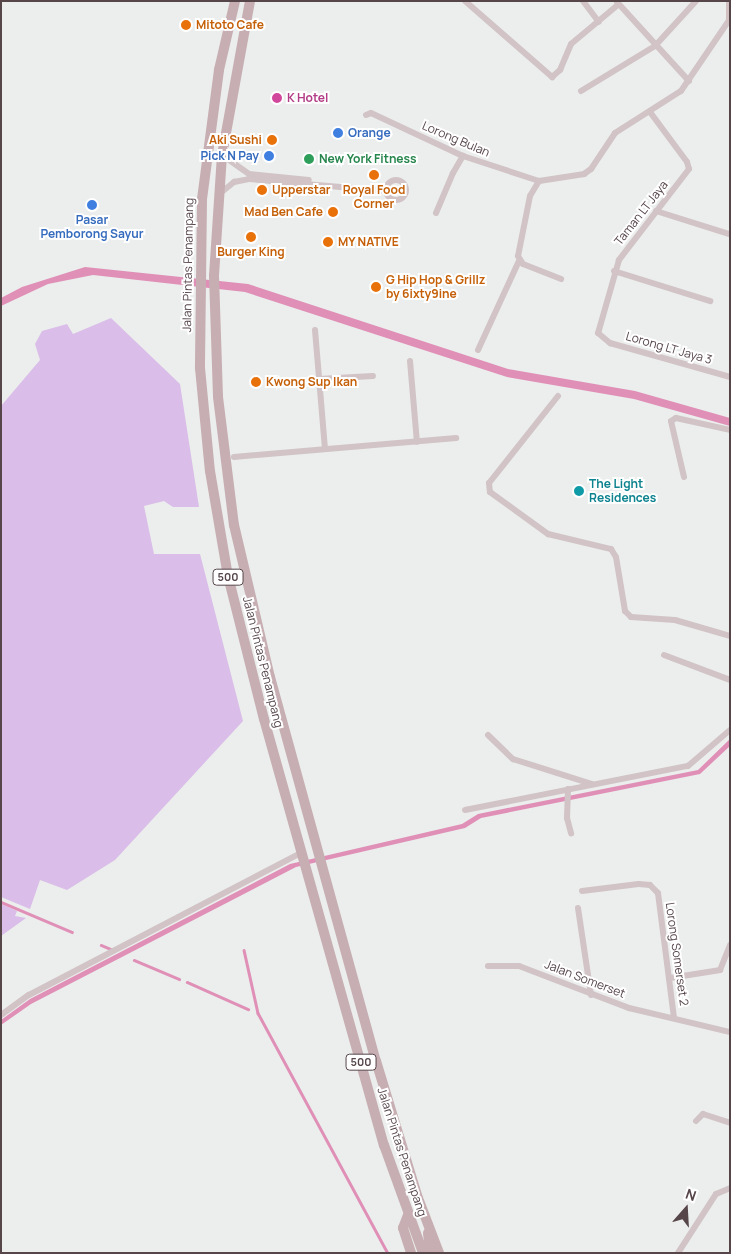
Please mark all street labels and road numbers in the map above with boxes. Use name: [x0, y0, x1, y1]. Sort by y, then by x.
street label: Lorong Bulan: [420, 118, 492, 160]
street label: Taman LT Jaya: [611, 178, 671, 248]
street label: Jalan Pintas Penampang: [180, 198, 196, 332]
street label: Lorong LT Jaya 3: [624, 329, 714, 367]
road number: 500: [212, 568, 244, 586]
street label: Jalan Pintas Penampang: [240, 595, 286, 729]
street label: Lorong Somerset 2: [663, 901, 691, 1007]
street label: Jalan Somerset: [543, 957, 627, 1001]
road number: 500: [345, 1054, 377, 1070]
street label: Jalan Pintas Penampang: [374, 1086, 430, 1218]

